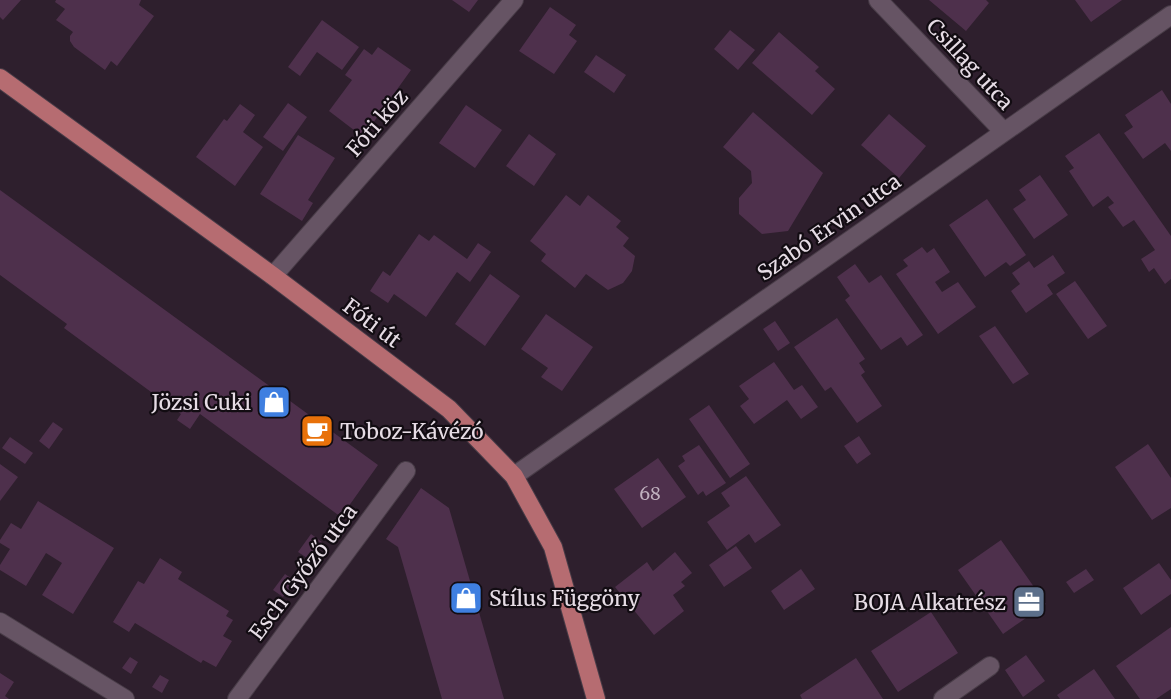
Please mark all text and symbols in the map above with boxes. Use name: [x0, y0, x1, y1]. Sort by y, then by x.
street label: Csillag utca: [921, 13, 1019, 115]
street label: Fóti köz: [340, 84, 414, 162]
street label: Szabó Ervin utca: [752, 168, 906, 286]
street label: Fóti út: [338, 292, 406, 354]
shop icon: Jözsi Cuki: [256, 384, 292, 420]
place label: Jözsi Cuki: [151, 389, 251, 416]
cafe icon: Toboz-Kávézó: [299, 413, 335, 449]
place label: Toboz-Kávézó: [340, 418, 484, 445]
house number: 68: [639, 482, 661, 505]
street label: Esch Győző utca: [243, 499, 363, 645]
shop icon: Stílus Függöny: [448, 580, 484, 616]
office icon: BOJA Alkatrész: [1011, 584, 1047, 620]
place label: Stílus Függöny: [489, 585, 640, 612]
place label: BOJA Alkatrész: [854, 589, 1006, 616]

